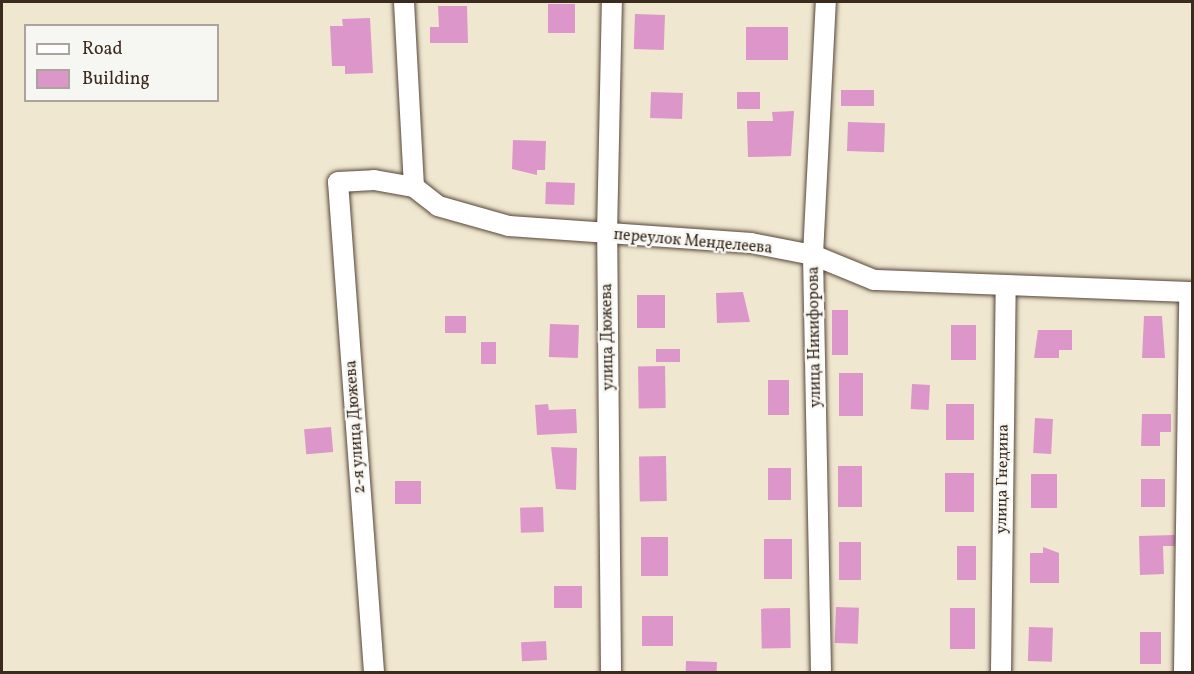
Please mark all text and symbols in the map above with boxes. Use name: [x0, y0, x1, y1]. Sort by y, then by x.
legend: [24, 24, 219, 102]
text: Road: [82, 37, 123, 62]
text: Building: [82, 67, 150, 92]
street label: переулок Менделеева: [613, 226, 773, 258]
street label: улица Никифорова: [804, 266, 826, 408]
street label: улица Дюжева: [597, 283, 619, 391]
street label: 2-я улица Дюжева: [342, 359, 370, 495]
street label: улица Гнедина: [992, 424, 1014, 534]

